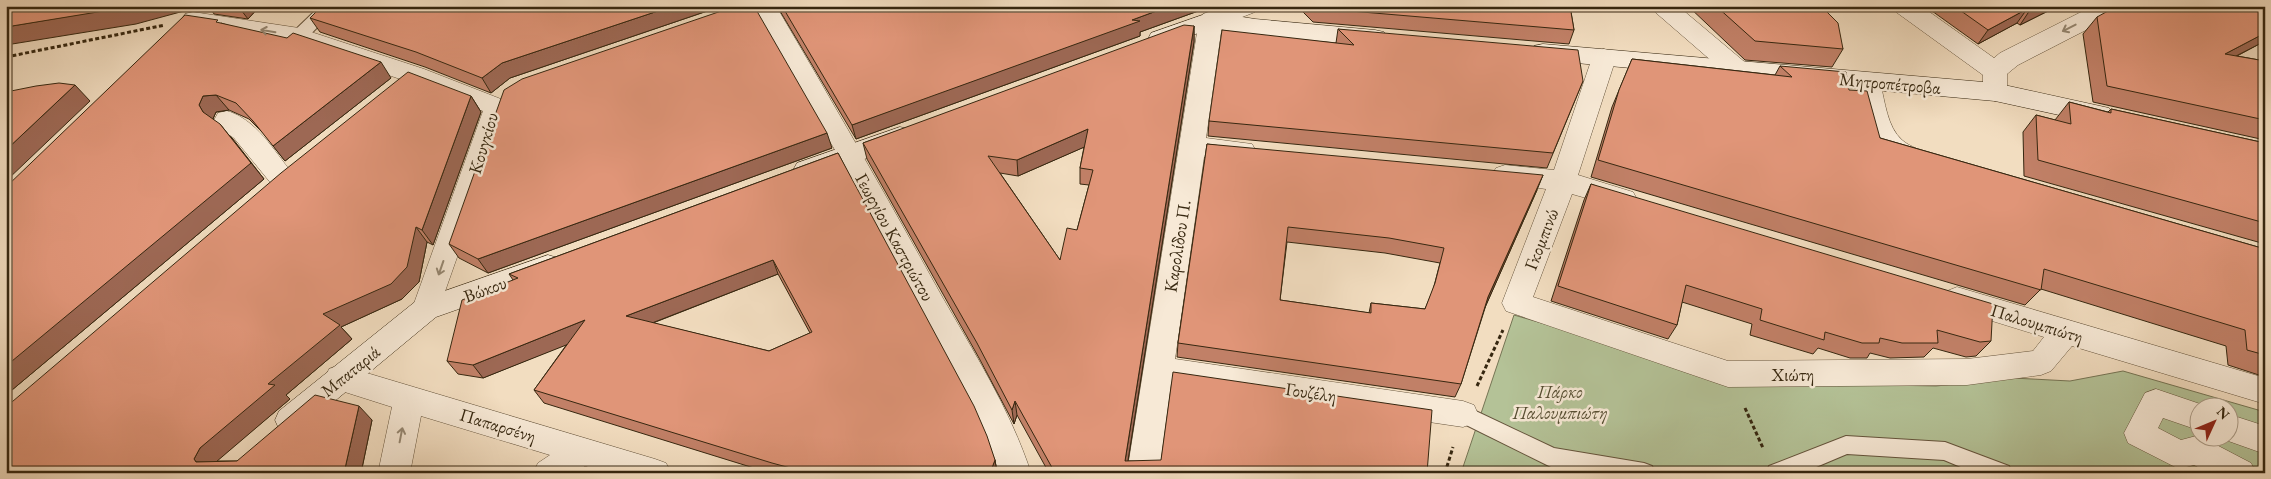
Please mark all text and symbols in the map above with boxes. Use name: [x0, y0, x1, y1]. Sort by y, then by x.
one-way arrow: [2062, 23, 2077, 33]
one-way arrow: [260, 26, 276, 36]
street label: Μητροπέτροβα: [1838, 67, 1943, 99]
street label: Κουγκίου: [463, 110, 503, 176]
street label: Γεωργίου Καστριώτου: [850, 169, 940, 305]
street label: Καρολίδου Π.: [1158, 198, 1196, 294]
street label: Γκομπινώ: [1519, 205, 1563, 273]
one-way arrow: [436, 260, 445, 275]
street label: Βώκου: [460, 271, 510, 307]
street label: Παλουμπιώτη: [1988, 298, 2086, 348]
street label: Μπαταριά: [316, 340, 385, 402]
street label: Χιώτη: [1771, 363, 1814, 386]
street label: Γουζέλη: [1284, 377, 1338, 407]
park label: Πάρκο Παλουμπιώτη: [1511, 380, 1608, 424]
north arrow: [2188, 396, 2238, 446]
street label: Παπαρσένη: [457, 403, 539, 447]
text: N: [2213, 403, 2234, 424]
one-way arrow: [397, 428, 407, 444]

